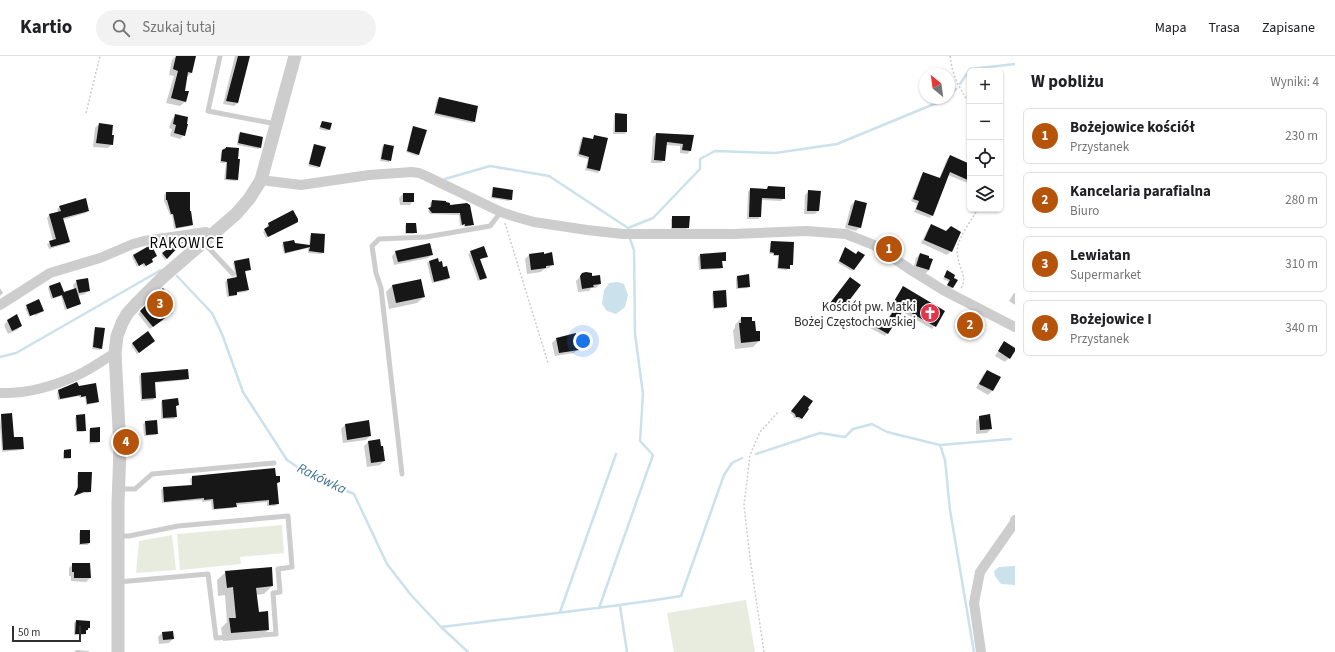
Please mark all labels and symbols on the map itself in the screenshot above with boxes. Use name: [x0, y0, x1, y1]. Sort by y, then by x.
north arrow: [919, 68, 955, 104]
district label: RAKOWICE: [149, 233, 225, 254]
pin: 1: [876, 234, 902, 264]
pin: 3: [147, 289, 173, 319]
place label: Kościół pw. Matki Bożej Częstochowskiej: [794, 298, 916, 331]
church icon: Kościół pw. Matki Bożej Częstochowskiej: [919, 302, 941, 324]
pin: 2: [957, 310, 983, 340]
your location: [573, 331, 593, 351]
pin: 4: [113, 427, 139, 457]
water label: Rakówka: [294, 458, 350, 500]
scale bar: [12, 624, 81, 643]

